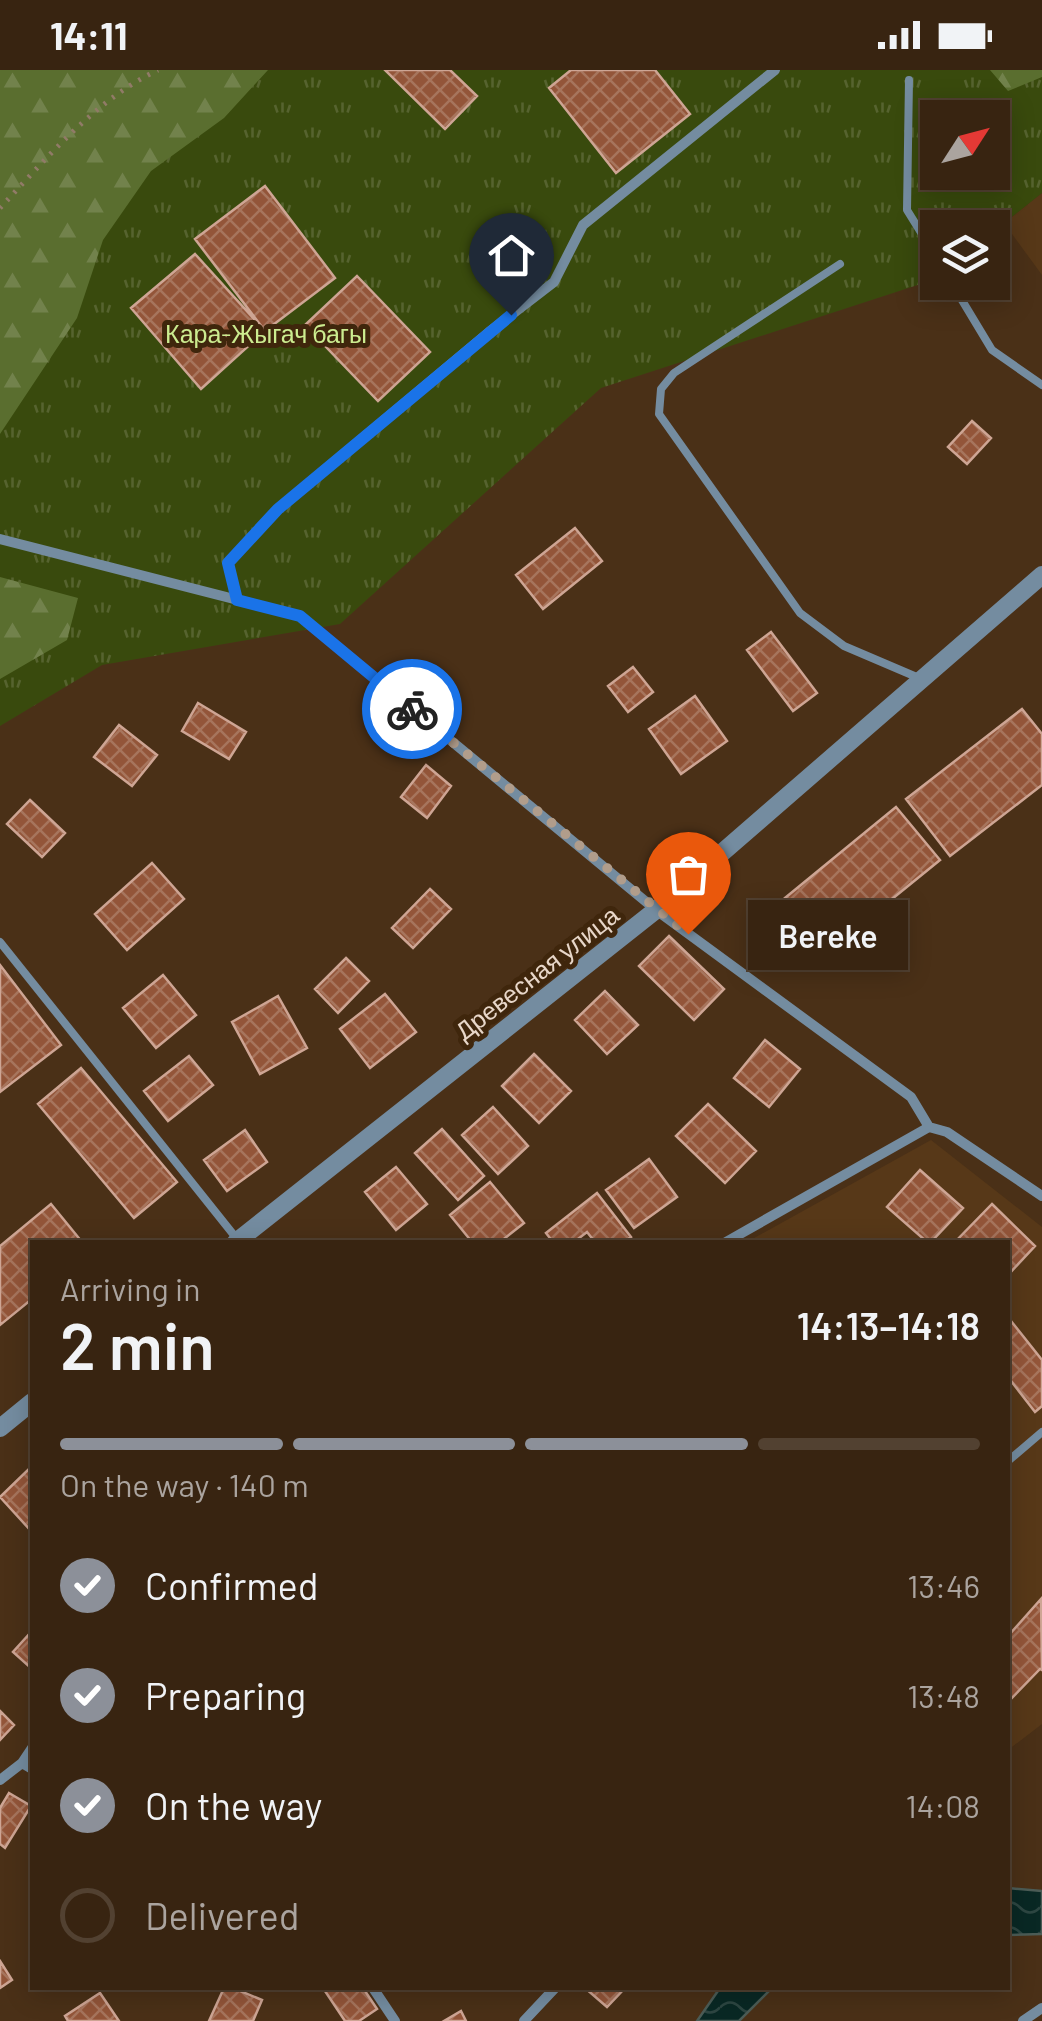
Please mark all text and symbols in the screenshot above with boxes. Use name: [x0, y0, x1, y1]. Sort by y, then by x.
text: 14:11: [50, 12, 127, 58]
north arrow: [920, 100, 1010, 190]
map controls: [920, 100, 1010, 300]
button: layers: [920, 210, 1010, 300]
pin: [469, 213, 554, 316]
icon: home: [484, 228, 539, 283]
park label: Кара-Жыгач багы: [165, 318, 367, 348]
courier: [362, 659, 462, 759]
icon: bike: [385, 682, 440, 737]
pin: [646, 832, 731, 935]
icon: bag: [661, 847, 716, 902]
street label: Древесная улица: [449, 899, 624, 1045]
callout: Bereke: [748, 899, 908, 969]
text: Bereke: [778, 916, 878, 954]
text: Arriving in: [60, 1269, 200, 1307]
text: 14:13–14:18: [797, 1302, 980, 1348]
text: 2 min: [60, 1305, 215, 1383]
text: On the way · 140 m: [60, 1465, 309, 1503]
icon: check: [60, 1558, 115, 1613]
text: Confirmed: [145, 1562, 318, 1608]
text: 13:46: [907, 1566, 980, 1604]
icon: check: [60, 1668, 115, 1723]
text: Preparing: [145, 1672, 306, 1718]
text: 13:48: [907, 1676, 980, 1714]
icon: check: [60, 1778, 115, 1833]
text: On the way: [145, 1782, 322, 1828]
text: 14:08: [906, 1786, 980, 1824]
text: Delivered: [145, 1892, 299, 1938]

